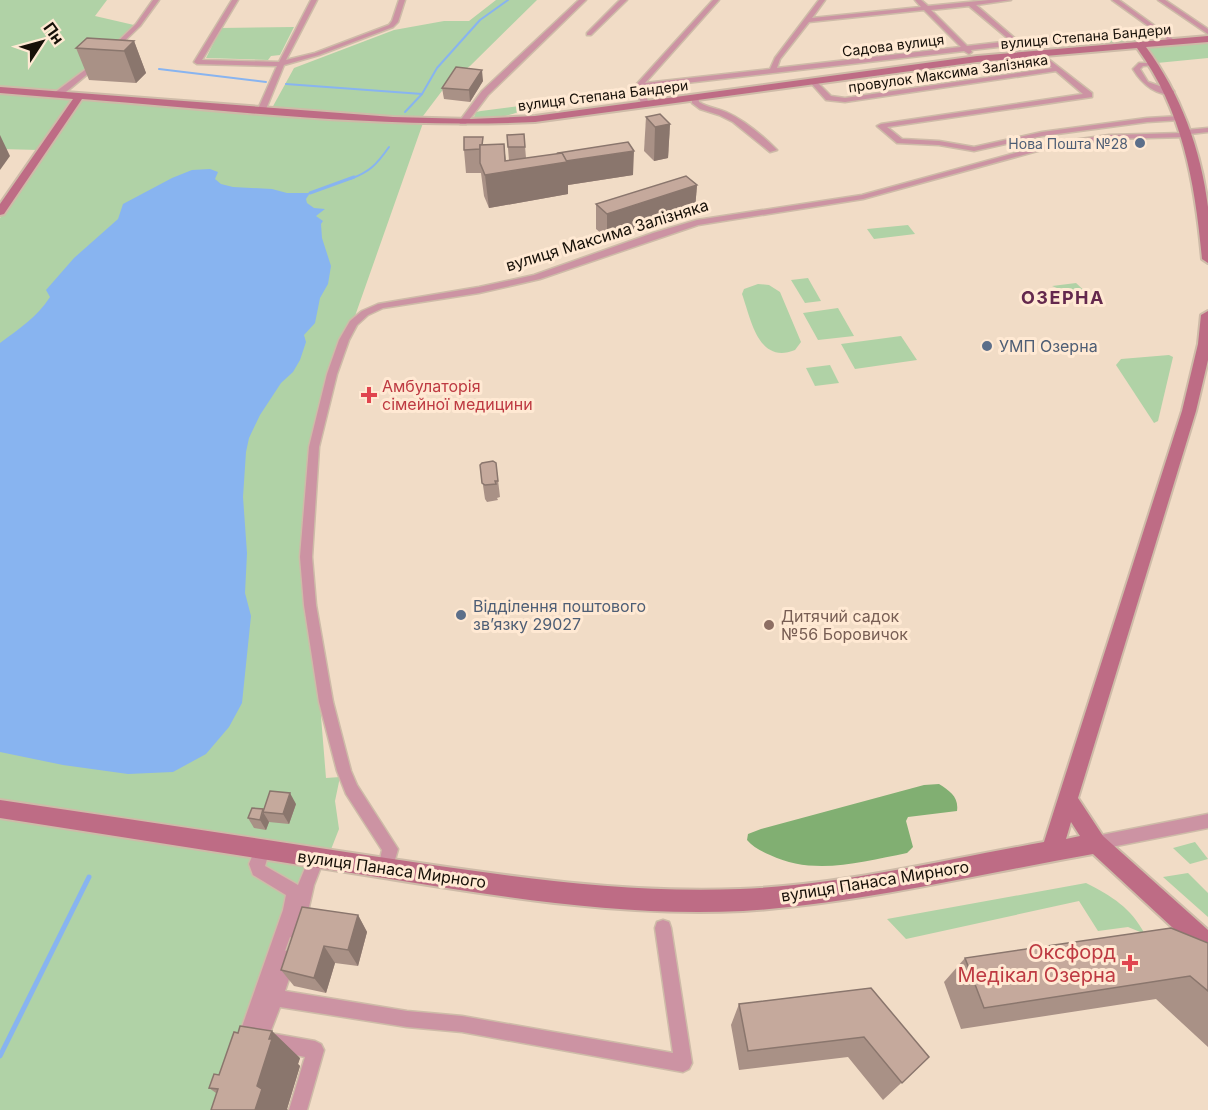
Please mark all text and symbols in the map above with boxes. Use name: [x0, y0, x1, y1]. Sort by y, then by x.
north arrow: [12, 12, 72, 72]
text: Пн: [40, 18, 69, 48]
street label: вулиця Степана Бандери: [1000, 20, 1172, 52]
street label: Садова вулиця: [841, 30, 945, 60]
street label: провулок Максима Залізняка: [847, 51, 1049, 95]
street label: вулиця Степана Бандери: [517, 76, 689, 114]
place label: Нова Пошта №28: [1008, 135, 1128, 152]
marker: Нова Пошта №28: [1133, 136, 1147, 150]
street label: вулиця Максима Залізняка: [503, 195, 711, 275]
district label: ОЗЕРНА: [1021, 287, 1105, 308]
place label: УМП Озерна: [999, 336, 1098, 356]
marker: УМП Озерна: [980, 339, 994, 353]
place label: Амбулаторія сімейної медицини: [382, 376, 533, 414]
marker: Амбулаторія сімейної медицини: [360, 386, 378, 404]
place label: Відділення поштового зв’язку 29027: [473, 596, 646, 634]
place label: Дитячий садок №56 Боровичок: [781, 606, 908, 644]
marker: Відділення поштового зв’язку 29027: [454, 608, 468, 622]
marker: Дитячий садок №56 Боровичок: [762, 618, 776, 632]
street label: вулиця Панаса Мирного: [297, 846, 487, 892]
street label: вулиця Панаса Мирного: [780, 856, 970, 906]
place label: Оксфорд Медікал Озерна: [958, 940, 1116, 987]
marker: Оксфорд Медікал Озерна: [1121, 954, 1139, 972]

